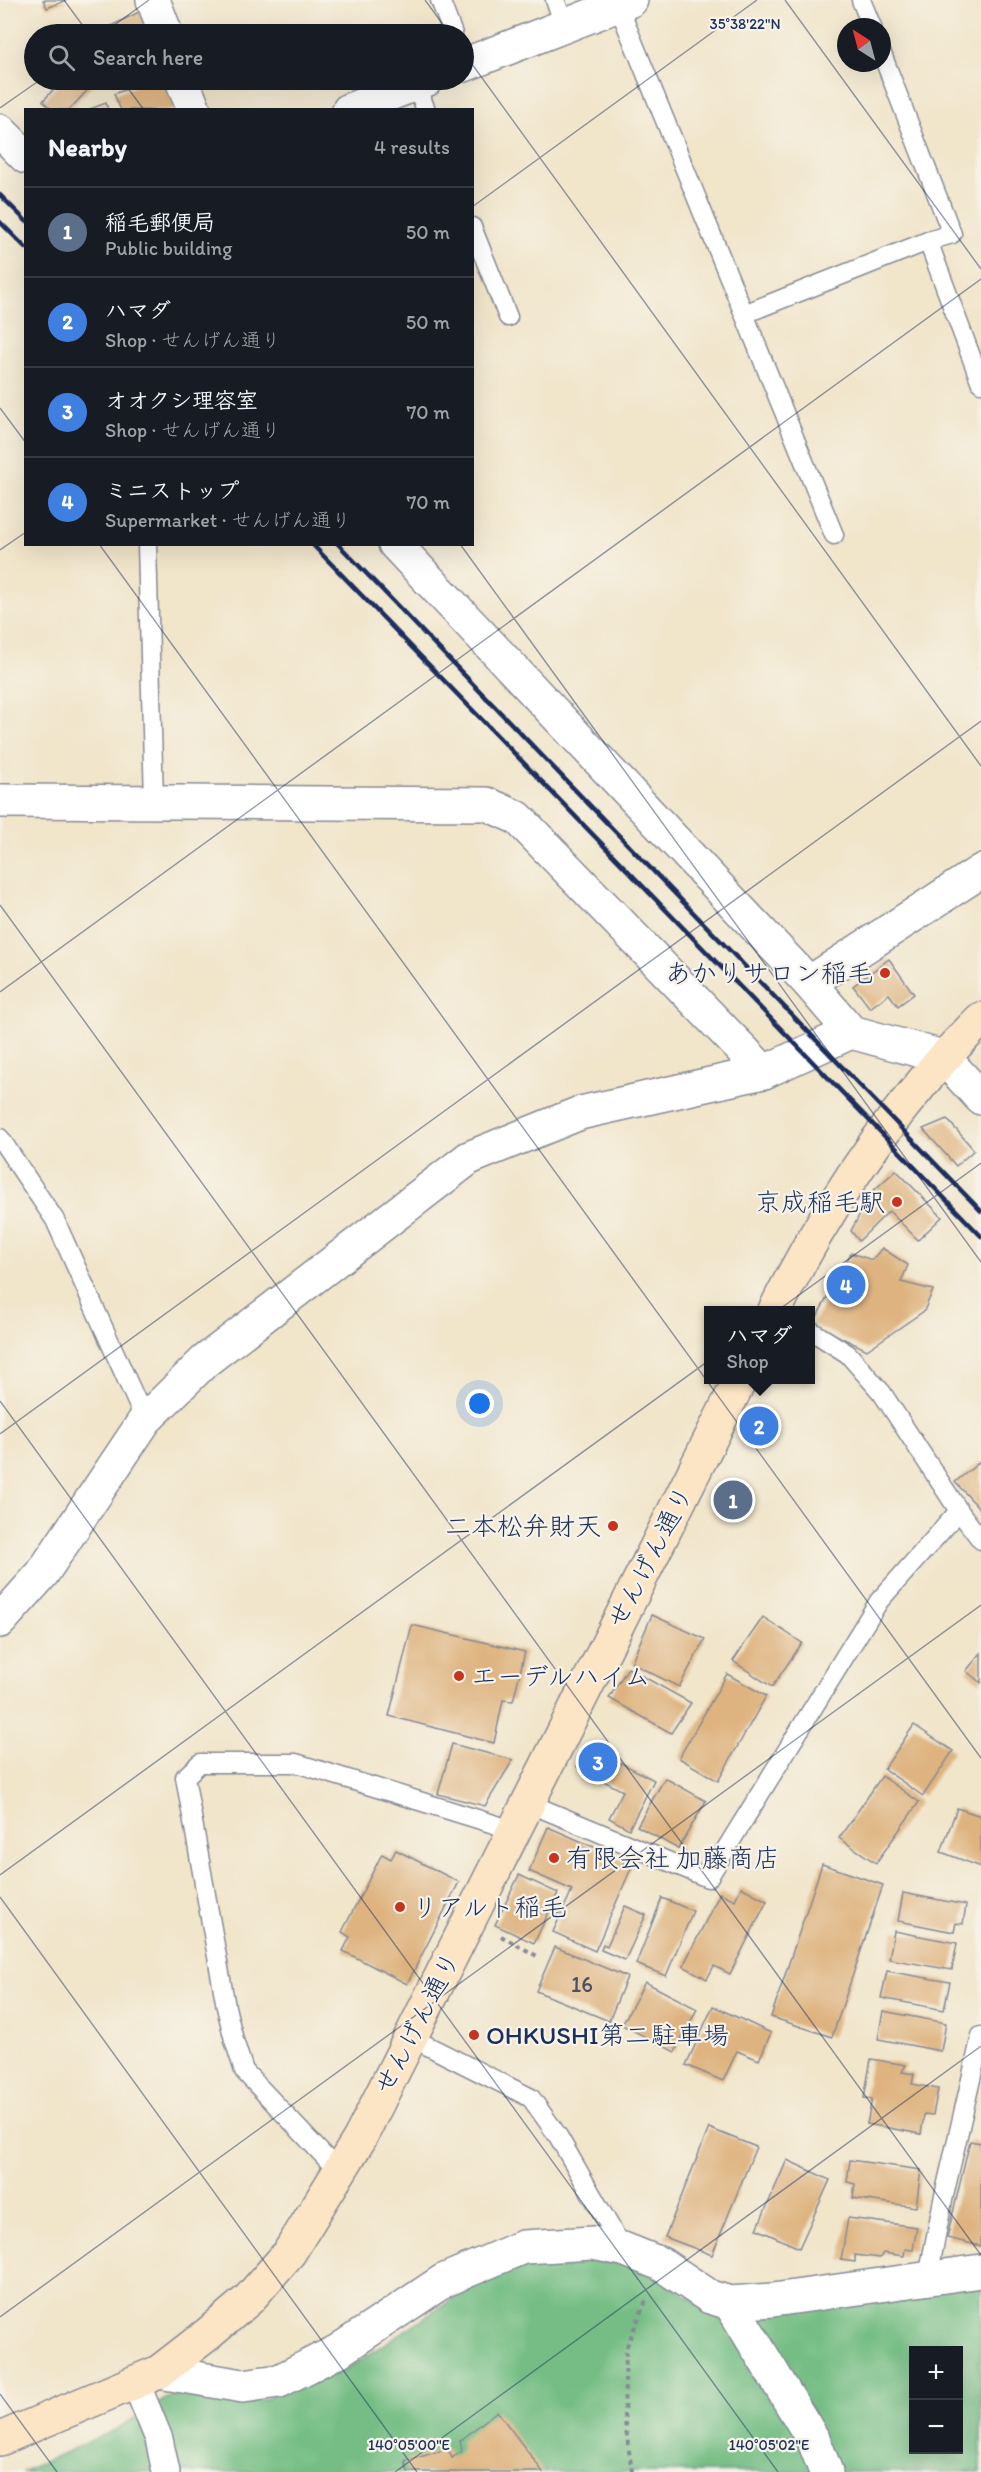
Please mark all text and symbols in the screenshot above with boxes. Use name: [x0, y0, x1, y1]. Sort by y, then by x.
text: 35°38'22"N: [709, 15, 781, 33]
north arrow: [837, 18, 891, 72]
search box: [24, 24, 474, 90]
icon: search: [45, 41, 78, 74]
text: Search here: [93, 44, 203, 71]
text: Nearby: [48, 131, 127, 163]
text: 4 results: [374, 135, 450, 159]
text: 稲毛郵便局: [105, 209, 215, 236]
text: 1: [63, 220, 72, 244]
text: 50 m: [406, 220, 450, 244]
text: Public building: [105, 236, 232, 260]
text: ハマダ: [105, 297, 171, 324]
text: 2: [62, 310, 73, 334]
text: 50 m: [406, 310, 450, 334]
text: Shop · せんげん通り: [105, 328, 281, 352]
text: オオクシ理容室: [105, 387, 258, 414]
text: 3: [62, 400, 73, 424]
text: 70 m: [406, 400, 450, 424]
text: Shop · せんげん通り: [105, 418, 281, 442]
text: ミニストップ: [105, 477, 239, 504]
text: 4: [61, 490, 74, 514]
text: 70 m: [406, 490, 450, 514]
text: Supermarket · せんげん通り: [105, 508, 351, 532]
place label: あかりサロン稲毛: [665, 957, 873, 989]
marker: あかりサロン稲毛: [878, 966, 892, 980]
place label: 京成稲毛駅: [755, 1186, 885, 1218]
marker: 京成稲毛駅: [890, 1195, 904, 1209]
pin: 4: [826, 1262, 866, 1308]
popup: [704, 1306, 815, 1384]
text: ハマダ: [726, 1322, 793, 1349]
text: Shop: [726, 1349, 769, 1373]
your location: [465, 1389, 494, 1418]
pin: 2: [740, 1404, 778, 1448]
pin: 1: [714, 1478, 752, 1522]
street label: せんげん通り: [600, 1480, 700, 1634]
place label: 二本松弁財天: [445, 1510, 601, 1542]
marker: 二本松弁財天: [606, 1519, 620, 1533]
place label: エーデルハイム: [471, 1660, 650, 1692]
marker: エーデルハイム: [452, 1669, 466, 1683]
pin: 3: [578, 1740, 618, 1784]
place label: 有限会社 加藤商店: [566, 1842, 780, 1874]
marker: 有限会社 加藤商店: [547, 1851, 561, 1865]
place label: リアルト稲毛: [412, 1891, 566, 1923]
marker: リアルト稲毛: [393, 1900, 407, 1914]
street label: せんげん通り: [367, 1946, 467, 2100]
house number: 16: [571, 1971, 593, 1998]
place label: OHKUSHI第二駐車場: [486, 2019, 729, 2051]
marker: OHKUSHI第二駐車場: [467, 2028, 481, 2042]
map controls: [909, 2346, 963, 2454]
button: +: [909, 2346, 963, 2400]
button: −: [909, 2400, 963, 2454]
text: 140°05'00"E: [368, 2436, 450, 2454]
text: 140°05'02"E: [729, 2436, 809, 2454]

